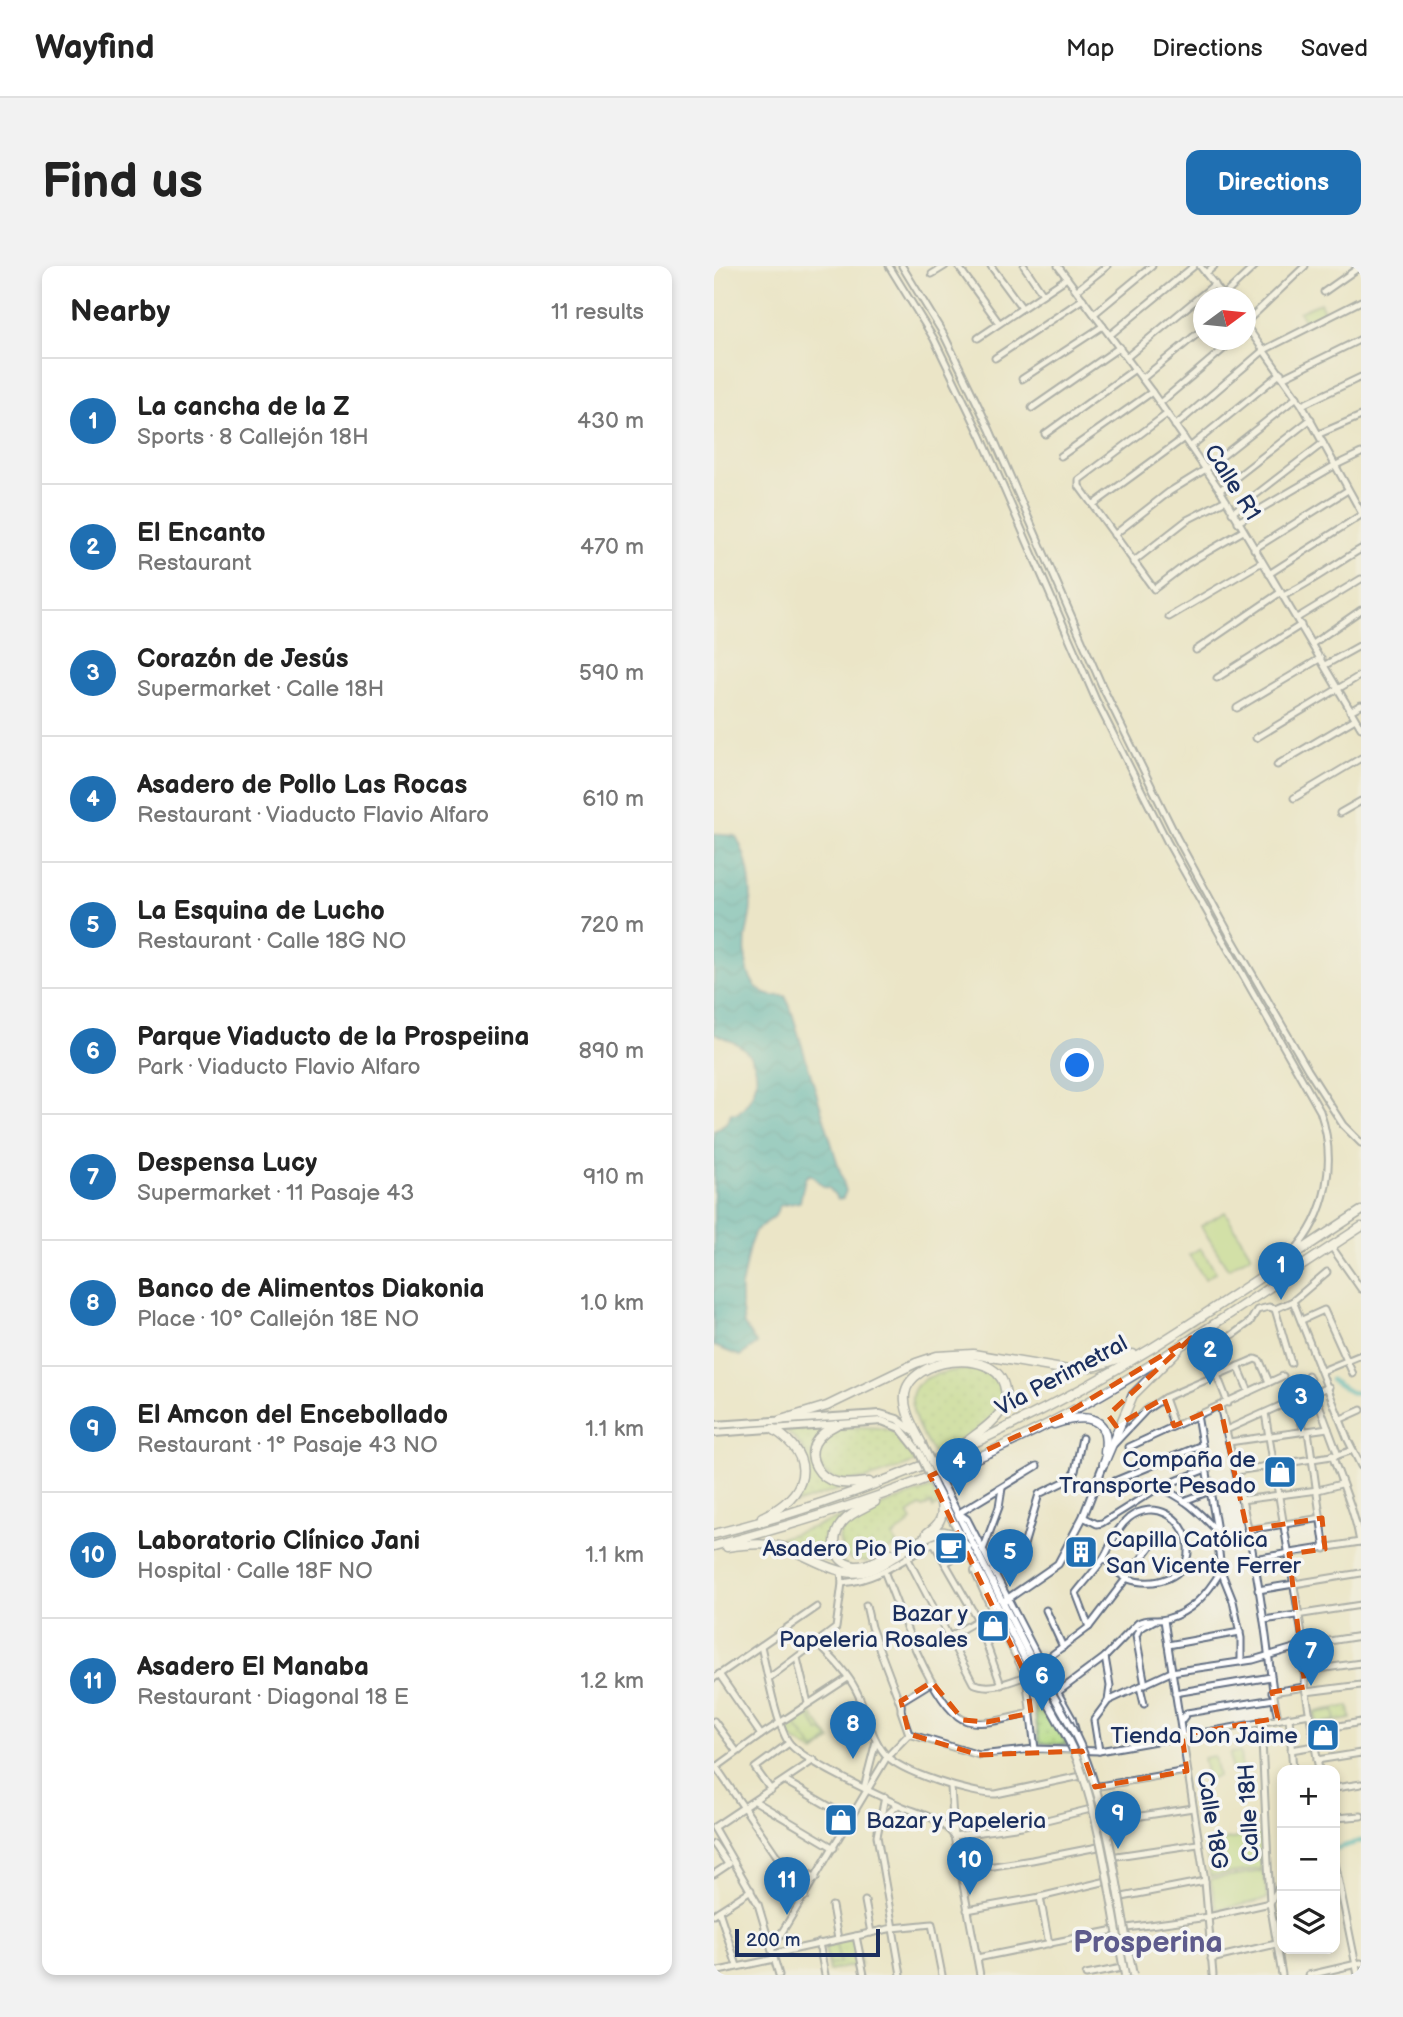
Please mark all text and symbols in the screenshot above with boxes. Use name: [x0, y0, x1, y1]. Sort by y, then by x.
text: Wayfind: [35, 28, 154, 68]
text: Map: [1066, 34, 1114, 63]
text: Directions: [1152, 34, 1263, 63]
text: Saved: [1301, 34, 1368, 63]
button: Directions: [1186, 150, 1361, 215]
text: Find us: [42, 153, 203, 212]
north arrow: [1193, 287, 1256, 350]
text: Nearby: [70, 294, 170, 330]
text: 11 results: [551, 298, 644, 326]
text: La cancha de la Z: [137, 392, 349, 423]
text: 1: [88, 407, 98, 435]
text: 430 m: [577, 407, 644, 435]
text: Sports · 8 Callejón 18H: [137, 423, 369, 451]
street label: Calle R1: [1198, 439, 1266, 526]
text: El Encanto: [137, 518, 266, 549]
text: 2: [86, 533, 100, 561]
text: 470 m: [580, 533, 644, 561]
text: Restaurant: [137, 549, 251, 577]
text: Corazón de Jesús: [137, 644, 349, 675]
text: 3: [86, 659, 100, 687]
text: 590 m: [579, 659, 644, 687]
text: Supermarket · Calle 18H: [137, 675, 384, 703]
text: Asadero de Pollo Las Rocas: [137, 770, 467, 801]
text: 4: [86, 785, 100, 813]
text: 610 m: [582, 785, 644, 813]
text: Restaurant · Viaducto Flavio Alfaro: [137, 801, 489, 829]
text: La Esquina de Lucho: [137, 896, 385, 927]
text: 5: [86, 911, 100, 939]
text: 720 m: [580, 911, 644, 939]
text: Restaurant · Calle 18G NO: [137, 927, 406, 955]
text: Parque Viaducto de la Prospeiina: [137, 1022, 529, 1053]
text: 6: [86, 1037, 100, 1065]
text: 890 m: [579, 1037, 644, 1065]
your location: [1060, 1048, 1094, 1082]
text: Park · Viaducto Flavio Alfaro: [137, 1053, 421, 1081]
text: Despensa Lucy: [137, 1148, 317, 1179]
text: 7: [87, 1163, 99, 1191]
text: 910 m: [583, 1163, 644, 1191]
text: Supermarket · 11 Pasaje 43: [137, 1179, 414, 1207]
pin: 1: [1258, 1242, 1304, 1300]
text: Banco de Alimentos Diakonia: [137, 1274, 484, 1305]
text: 8: [86, 1289, 100, 1317]
text: 1.0 km: [581, 1289, 644, 1317]
text: Place · 10° Callejón 18E NO: [137, 1305, 419, 1333]
pin: 2: [1187, 1327, 1233, 1385]
street label: Vía Perimetral: [991, 1329, 1132, 1422]
pin: 3: [1278, 1374, 1324, 1432]
text: El Amcon del Encebollado: [137, 1400, 448, 1431]
text: 9: [86, 1415, 100, 1443]
text: 1.1 km: [585, 1415, 644, 1443]
text: Restaurant · 1° Pasaje 43 NO: [137, 1431, 438, 1459]
pin: 4: [936, 1438, 982, 1496]
place label: Compaña de Transporte Pesado: [1059, 1446, 1256, 1500]
shop icon: Compaña de Transporte Pesado: [1261, 1453, 1299, 1491]
text: Laboratorio Clínico Jani: [137, 1526, 420, 1557]
place label: Capilla Católica San Vicente Ferrer: [1106, 1526, 1302, 1580]
cafe icon: Asadero Pio Pio: [932, 1529, 970, 1567]
pin: 5: [987, 1529, 1033, 1587]
building icon: Capilla Católica San Vicente Ferrer: [1062, 1533, 1100, 1571]
place label: Asadero Pio Pio: [762, 1535, 926, 1563]
text: 10: [81, 1541, 105, 1569]
text: 1.1 km: [585, 1541, 644, 1569]
text: Hospital · Calle 18F NO: [137, 1557, 373, 1585]
place label: Bazar y Papeleria Rosales: [779, 1600, 969, 1654]
shop icon: Bazar y Papeleria Rosales: [974, 1607, 1012, 1645]
pin: 7: [1288, 1628, 1334, 1686]
text: Asadero El Manaba: [137, 1652, 369, 1683]
pin: 6: [1019, 1653, 1065, 1711]
text: 11: [83, 1667, 103, 1695]
text: 1.2 km: [581, 1667, 644, 1695]
text: Restaurant · Diagonal 18 E: [137, 1683, 409, 1711]
pin: 8: [830, 1701, 876, 1759]
shop icon: Tienda Don Jaime: [1304, 1716, 1342, 1754]
place label: Tienda Don Jaime: [1111, 1722, 1298, 1750]
street label: Calle 18H: [1232, 1763, 1266, 1863]
map controls: [1277, 1765, 1340, 1954]
button: +: [1277, 1765, 1340, 1828]
street label: Calle 18G: [1190, 1769, 1234, 1871]
pin: 9: [1095, 1791, 1141, 1849]
shop icon: Bazar y Papeleria: [822, 1801, 860, 1839]
place label: Bazar y Papeleria: [866, 1807, 1046, 1835]
button: −: [1277, 1828, 1340, 1891]
pin: 10: [947, 1837, 993, 1895]
pin: 11: [764, 1857, 810, 1915]
button: layers: [1277, 1891, 1340, 1954]
district label: Prosperina: [1073, 1925, 1223, 1961]
scale bar: [735, 1926, 880, 1958]
text: 200 m: [746, 1929, 800, 1952]

